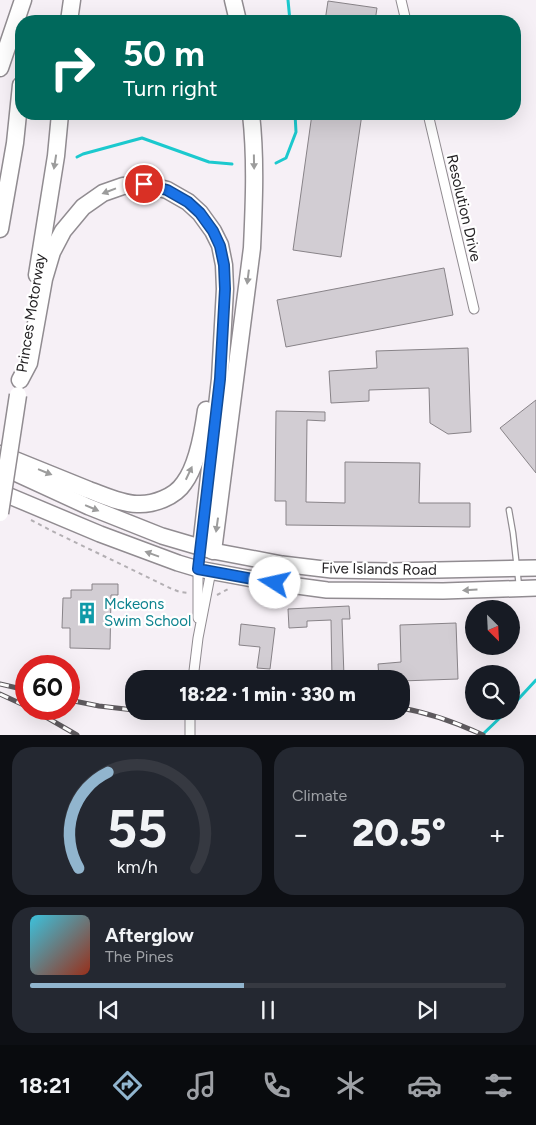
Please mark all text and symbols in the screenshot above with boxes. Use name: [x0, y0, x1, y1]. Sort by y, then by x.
text: 50 m: [123, 33, 205, 75]
icon: right: [40, 35, 105, 100]
text: Turn right: [123, 75, 218, 102]
street label: Resolution Drive: [443, 153, 485, 263]
one-way arrow: [50, 155, 58, 171]
one-way arrow: [250, 155, 258, 171]
pin: [123, 163, 165, 205]
icon: arrive: [130, 170, 158, 198]
one-way arrow: [101, 187, 116, 195]
street label: Princes Motorway: [13, 252, 49, 374]
one-way arrow: [244, 269, 252, 285]
one-way arrow: [186, 466, 194, 480]
one-way arrow: [38, 468, 53, 476]
one-way arrow: [85, 504, 100, 512]
one-way arrow: [213, 517, 221, 533]
one-way arrow: [144, 550, 159, 558]
position arrow: [248, 556, 300, 608]
street label: Five Islands Road: [321, 559, 437, 579]
one-way arrow: [462, 586, 478, 594]
place label: Mckeons Swim School: [104, 595, 191, 630]
building icon: Mckeons Swim School: [74, 600, 100, 626]
north arrow: [465, 600, 520, 655]
map controls: [465, 600, 520, 720]
speed limit sign: 60: [15, 655, 80, 720]
button: search: [465, 665, 520, 720]
text: 18:22 · 1 min · 330 m: [179, 683, 356, 706]
text: Climate: [292, 786, 347, 805]
text: 55: [107, 798, 167, 860]
text: 20.5°: [352, 810, 446, 856]
text: −: [292, 817, 309, 851]
text: +: [489, 817, 506, 851]
text: km/h: [117, 856, 157, 877]
text: Afterglow: [105, 924, 194, 947]
text: The Pines: [105, 947, 174, 966]
icon: previous: [95, 996, 123, 1024]
icon: pause: [254, 996, 282, 1024]
icon: next: [413, 996, 441, 1024]
icon: directions: [110, 1068, 145, 1103]
icon: music: [184, 1068, 219, 1103]
icon: phone: [259, 1068, 294, 1103]
icon: climate: [333, 1068, 368, 1103]
icon: car: [407, 1068, 442, 1103]
icon: filters: [481, 1068, 516, 1103]
text: 18:21: [20, 1072, 71, 1099]

